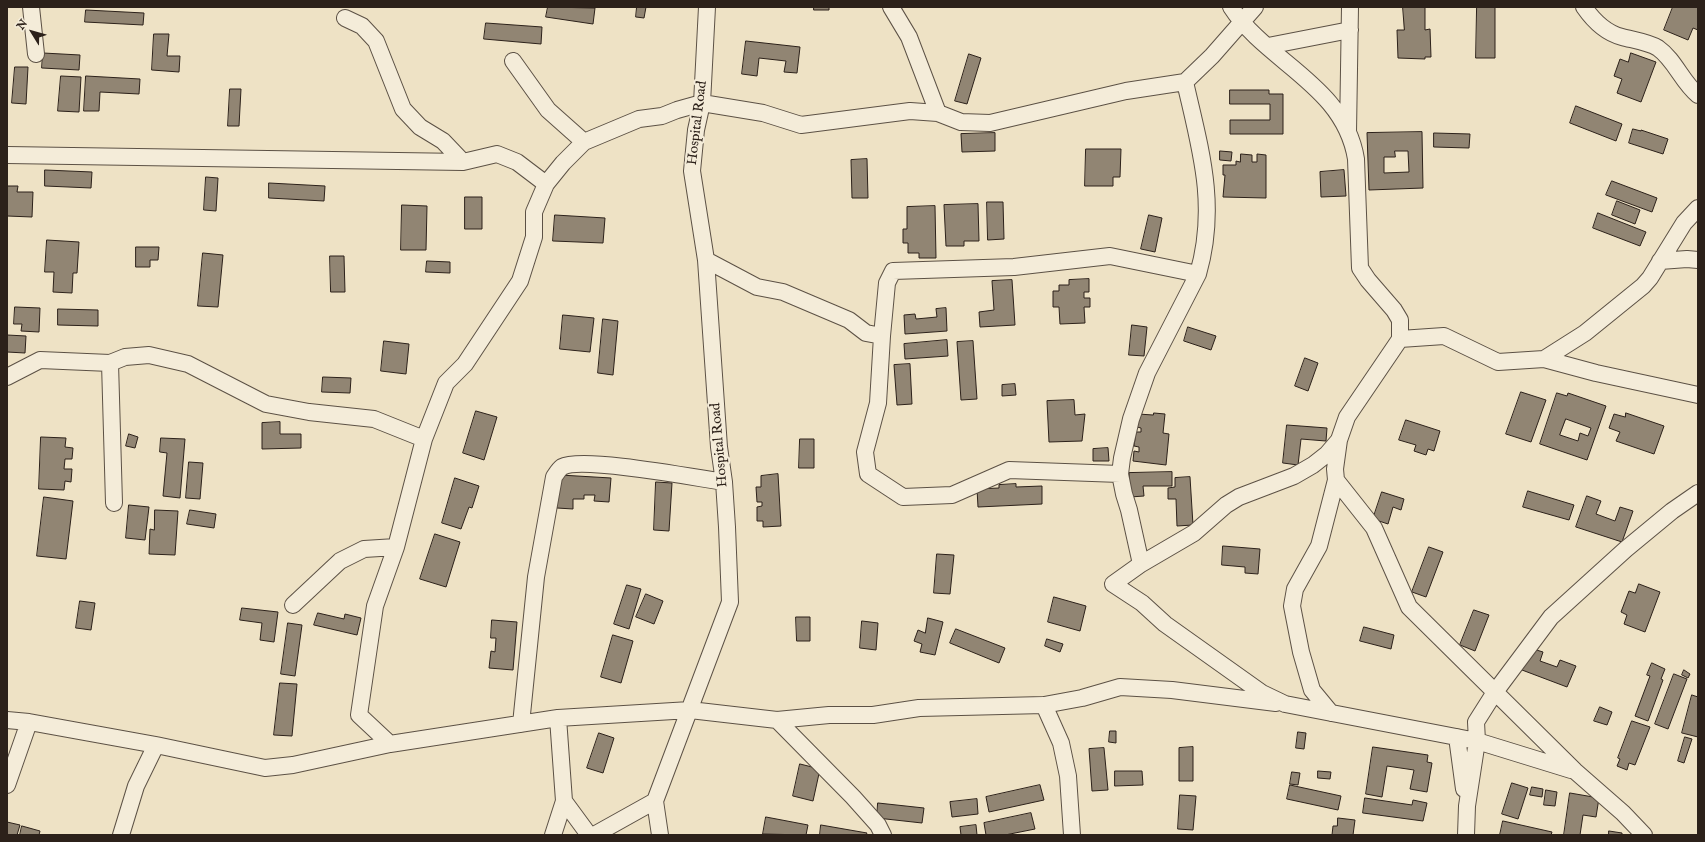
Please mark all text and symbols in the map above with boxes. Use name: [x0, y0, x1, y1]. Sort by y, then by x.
north arrow: [12, 12, 52, 52]
text: N: [14, 17, 31, 33]
street label: Hospital Road: [684, 80, 712, 166]
street label: Hospital Road: [708, 402, 732, 488]

